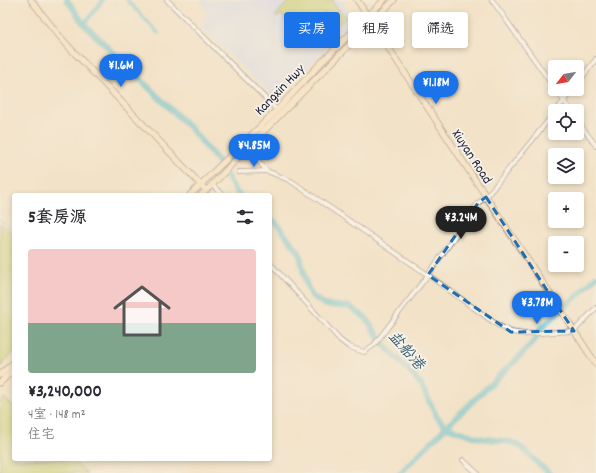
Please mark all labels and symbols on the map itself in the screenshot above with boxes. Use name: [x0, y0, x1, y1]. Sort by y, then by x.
pin: ¥1.6M: [93, 54, 149, 88]
street label: Kangxin Hwy: [251, 60, 310, 121]
north arrow: [548, 60, 584, 96]
pin: ¥1.18M: [403, 71, 469, 105]
street label: Xiuyan Road: [446, 126, 496, 188]
pin: ¥4.85M: [221, 134, 287, 168]
pin: ¥3.24M: [428, 206, 494, 240]
pin: ¥3.78M: [504, 291, 570, 325]
water label: 盐船港: [382, 327, 430, 377]

